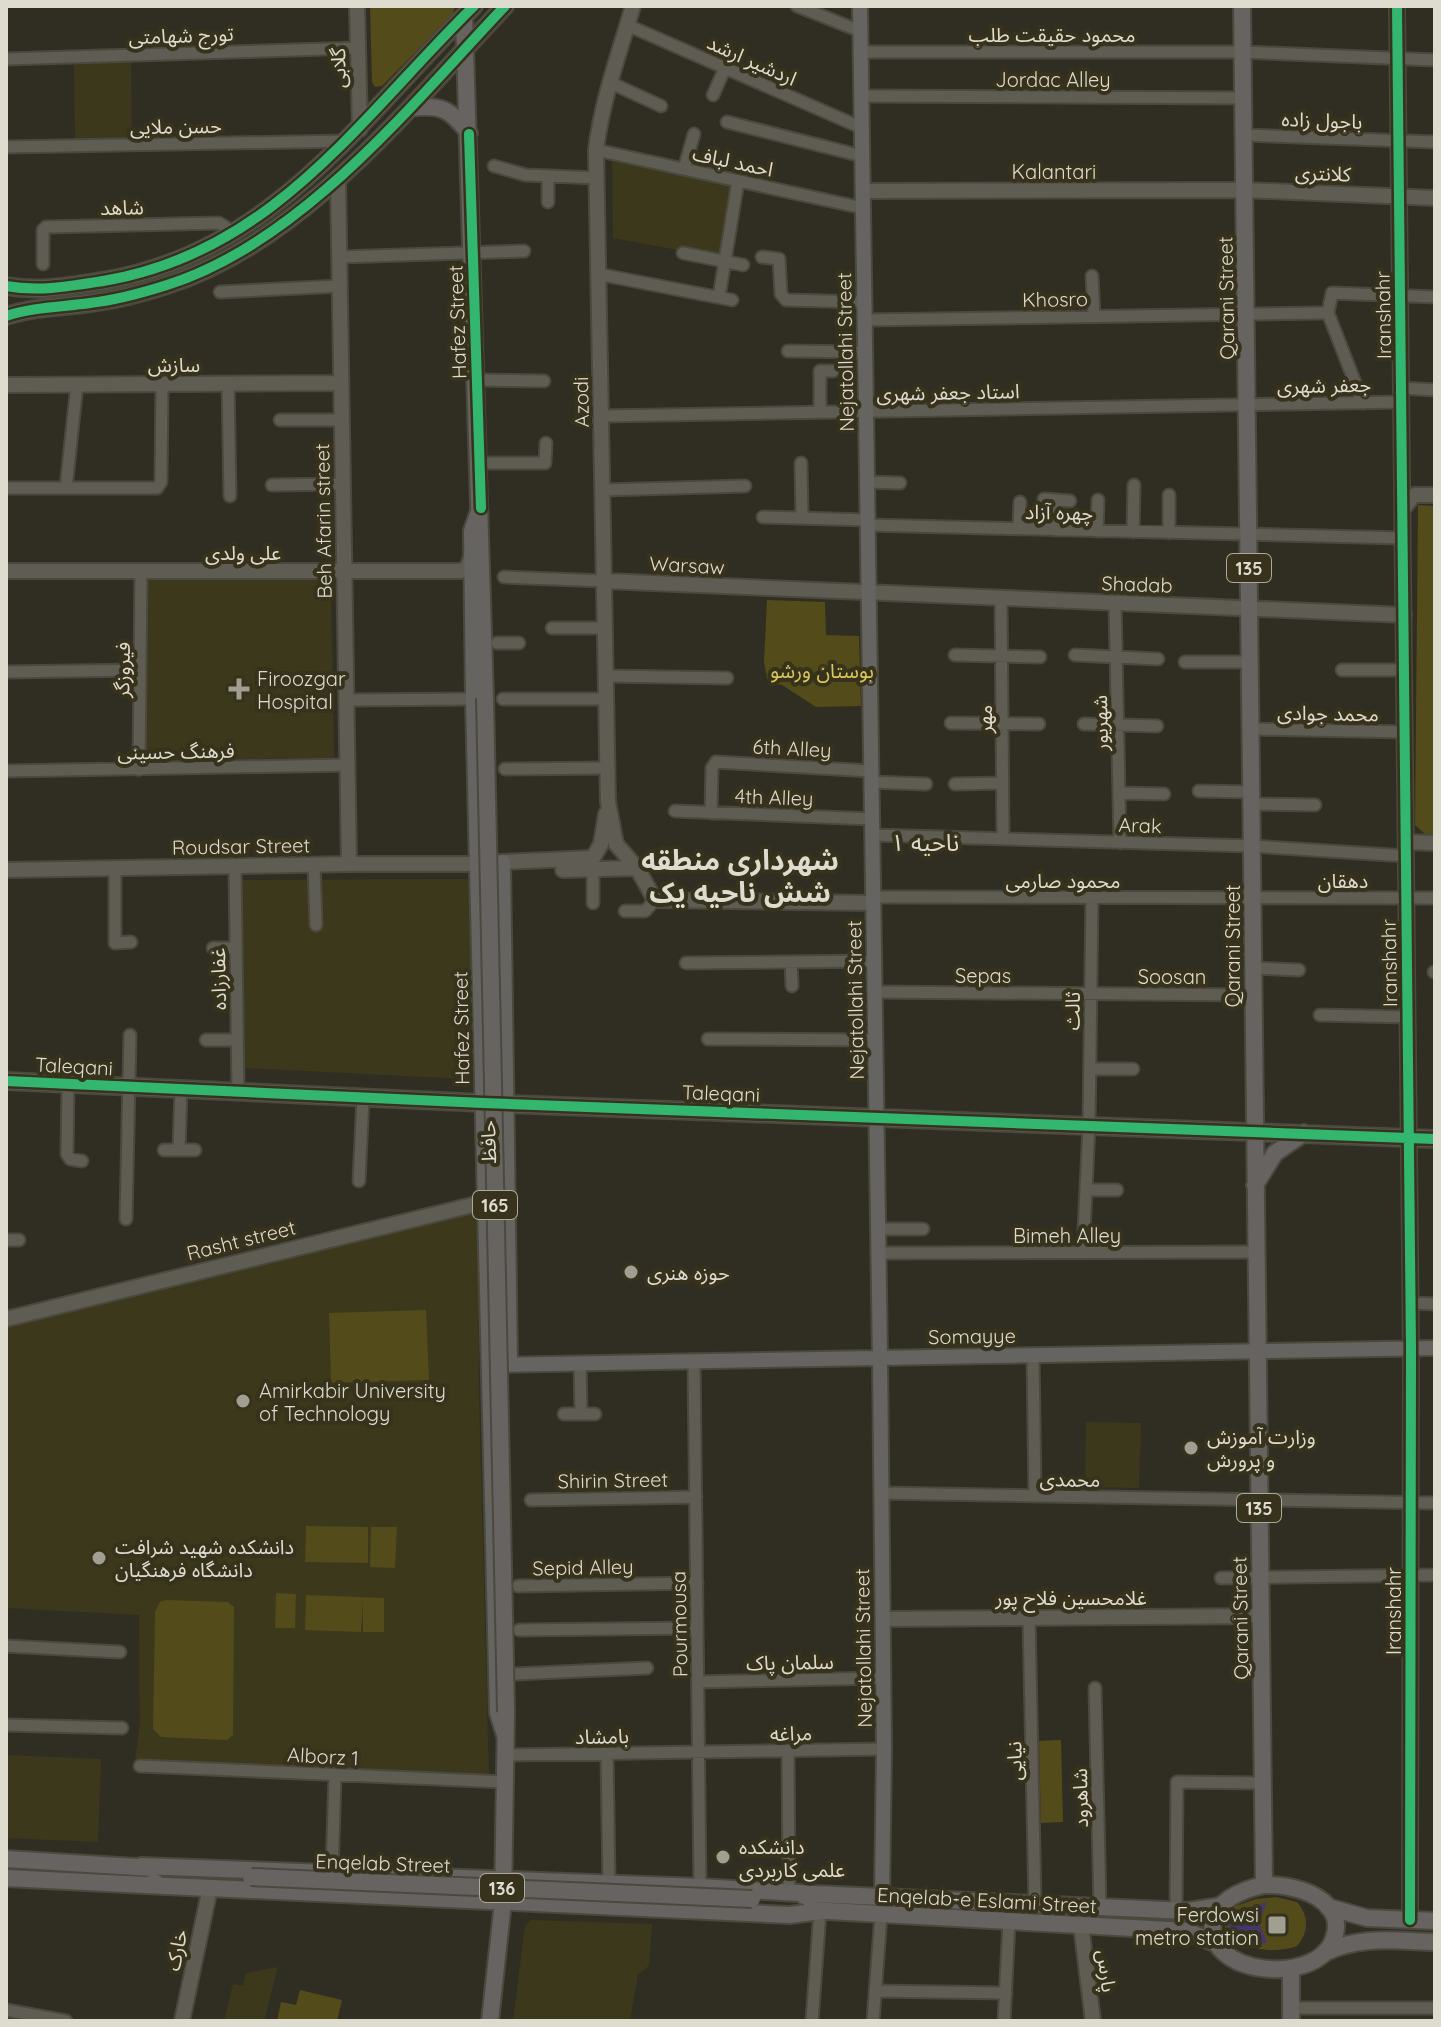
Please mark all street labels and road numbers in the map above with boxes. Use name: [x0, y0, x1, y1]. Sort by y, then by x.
street label: تورج شهامتی: [128, 21, 234, 52]
street label: محمود حقیقت طلب: [969, 22, 1136, 47]
street label: اردشیر ارشد: [703, 29, 801, 91]
street label: گلابی: [325, 47, 351, 88]
street label: Jordac Alley: [995, 67, 1111, 92]
street label: باجول زاده: [1281, 106, 1363, 134]
street label: حسن ملایی: [130, 113, 222, 139]
street label: احمد لباف: [690, 140, 776, 182]
street label: Kalantari: [1012, 159, 1096, 184]
street label: کلانتری: [1294, 160, 1352, 186]
street label: شاهد: [100, 194, 144, 220]
street label: Qarani Street: [1212, 236, 1240, 360]
street label: Hafez Street: [443, 264, 471, 379]
street label: Iranshahr: [1370, 270, 1396, 359]
street label: Nejatollahi Street: [831, 272, 859, 432]
street label: Khosro: [1022, 286, 1088, 312]
street label: سازش: [148, 352, 200, 377]
street label: جعفر شهری: [1277, 372, 1371, 398]
street label: Azodi: [568, 376, 594, 428]
street label: استاد جعفر شهری: [876, 378, 1020, 406]
street label: Beh Afarin street: [309, 443, 337, 599]
street label: چهره آزاد: [1025, 499, 1093, 526]
street label: علی ولدی: [205, 540, 281, 565]
street label: Warsaw: [649, 551, 725, 579]
road number: 135: [1227, 554, 1271, 582]
street label: Shadab: [1101, 570, 1173, 598]
street label: فیروزگر: [109, 642, 135, 699]
street label: شهریور: [1087, 695, 1113, 752]
street label: محمد جوادی: [1277, 700, 1379, 726]
street label: مهر: [972, 705, 997, 734]
street label: 6th Alley: [752, 733, 832, 763]
street label: فرهنگ حسینی: [117, 737, 235, 765]
street label: 4th Alley: [734, 783, 814, 811]
street label: Arak: [1118, 812, 1162, 838]
street label: Roudsar Street: [172, 832, 311, 860]
street label: محمود صارمی: [1006, 868, 1120, 893]
street label: دهقان: [1318, 868, 1368, 893]
street label: Qarani Street: [1220, 884, 1245, 1008]
street label: Iranshahr: [1376, 918, 1402, 1007]
street label: Nejatollahi Street: [841, 920, 869, 1080]
street label: غفارزاده: [205, 948, 231, 1010]
street label: Sepas: [955, 963, 1011, 988]
street label: Soosan: [1138, 964, 1206, 989]
street label: Hafez Street: [448, 971, 474, 1085]
street label: ثالث: [1059, 991, 1085, 1031]
street label: Taleqani: [34, 1051, 114, 1081]
street label: Taleqani: [682, 1079, 760, 1107]
street label: حافظ: [475, 1120, 501, 1164]
road number: 165: [473, 1191, 517, 1219]
street label: Rasht street: [184, 1214, 298, 1266]
street label: Bimeh Alley: [1013, 1223, 1121, 1248]
street label: Somayye: [928, 1323, 1016, 1349]
street label: محمدی: [1039, 1466, 1101, 1492]
street label: Shirin Street: [558, 1467, 669, 1493]
road number: 135: [1237, 1494, 1281, 1522]
street label: Sepid Alley: [532, 1554, 634, 1580]
street label: Qarani Street: [1226, 1556, 1254, 1680]
street label: Iranshahr: [1381, 1567, 1406, 1655]
street label: Nejatollahi Street: [849, 1568, 877, 1728]
street label: Pourmousa: [666, 1571, 692, 1677]
street label: غلامحسین فلاح‌ پور: [994, 1585, 1147, 1613]
street label: سلمان پاک: [746, 1649, 834, 1676]
street label: مراغه: [770, 1720, 812, 1746]
street label: بامشاد: [575, 1723, 629, 1749]
street label: نیایی: [1001, 1741, 1027, 1781]
street label: Alborz 1: [286, 1742, 360, 1770]
street label: شاهرود: [1067, 1768, 1093, 1828]
street label: Enqelab Street: [315, 1848, 451, 1878]
road number: 136: [480, 1874, 524, 1902]
street label: Enqelab-e Eslami Street: [877, 1882, 1098, 1918]
street label: خارک: [159, 1927, 193, 1973]
street label: پارس: [1091, 1948, 1122, 1994]

